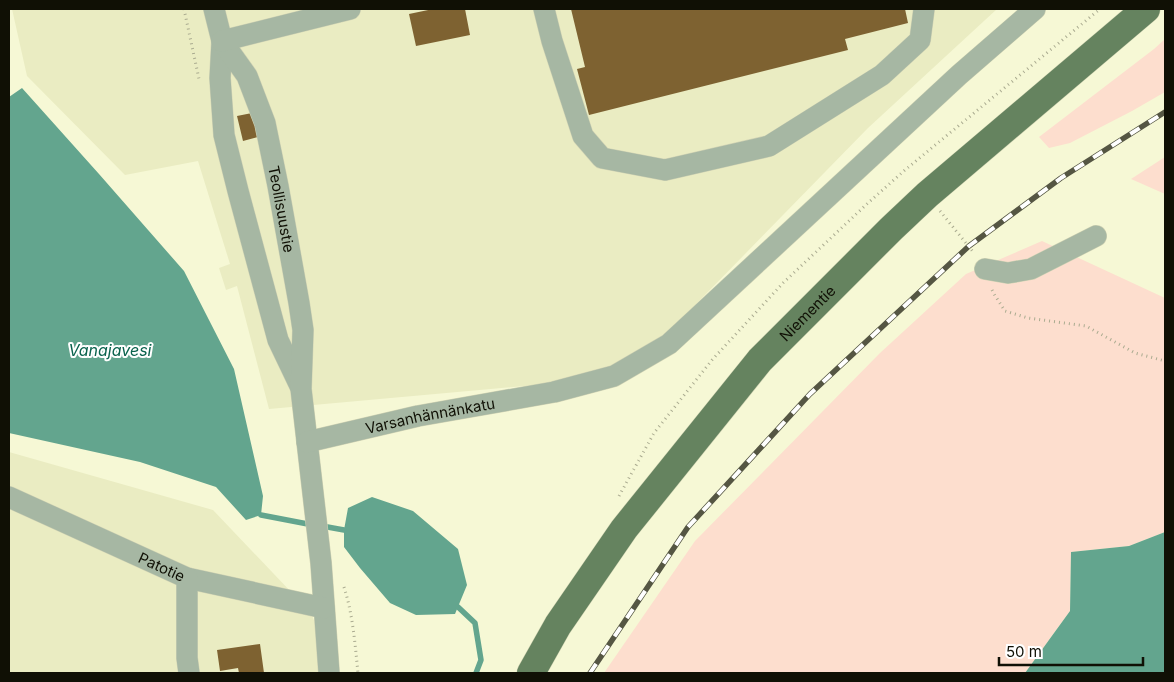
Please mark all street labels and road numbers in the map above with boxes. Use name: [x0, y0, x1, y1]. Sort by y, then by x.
street label: Teollisuustie: [265, 164, 299, 254]
street label: Niementie: [775, 281, 839, 345]
street label: Varsanhännänkatu: [363, 393, 496, 438]
street label: Patotie: [136, 548, 188, 585]

